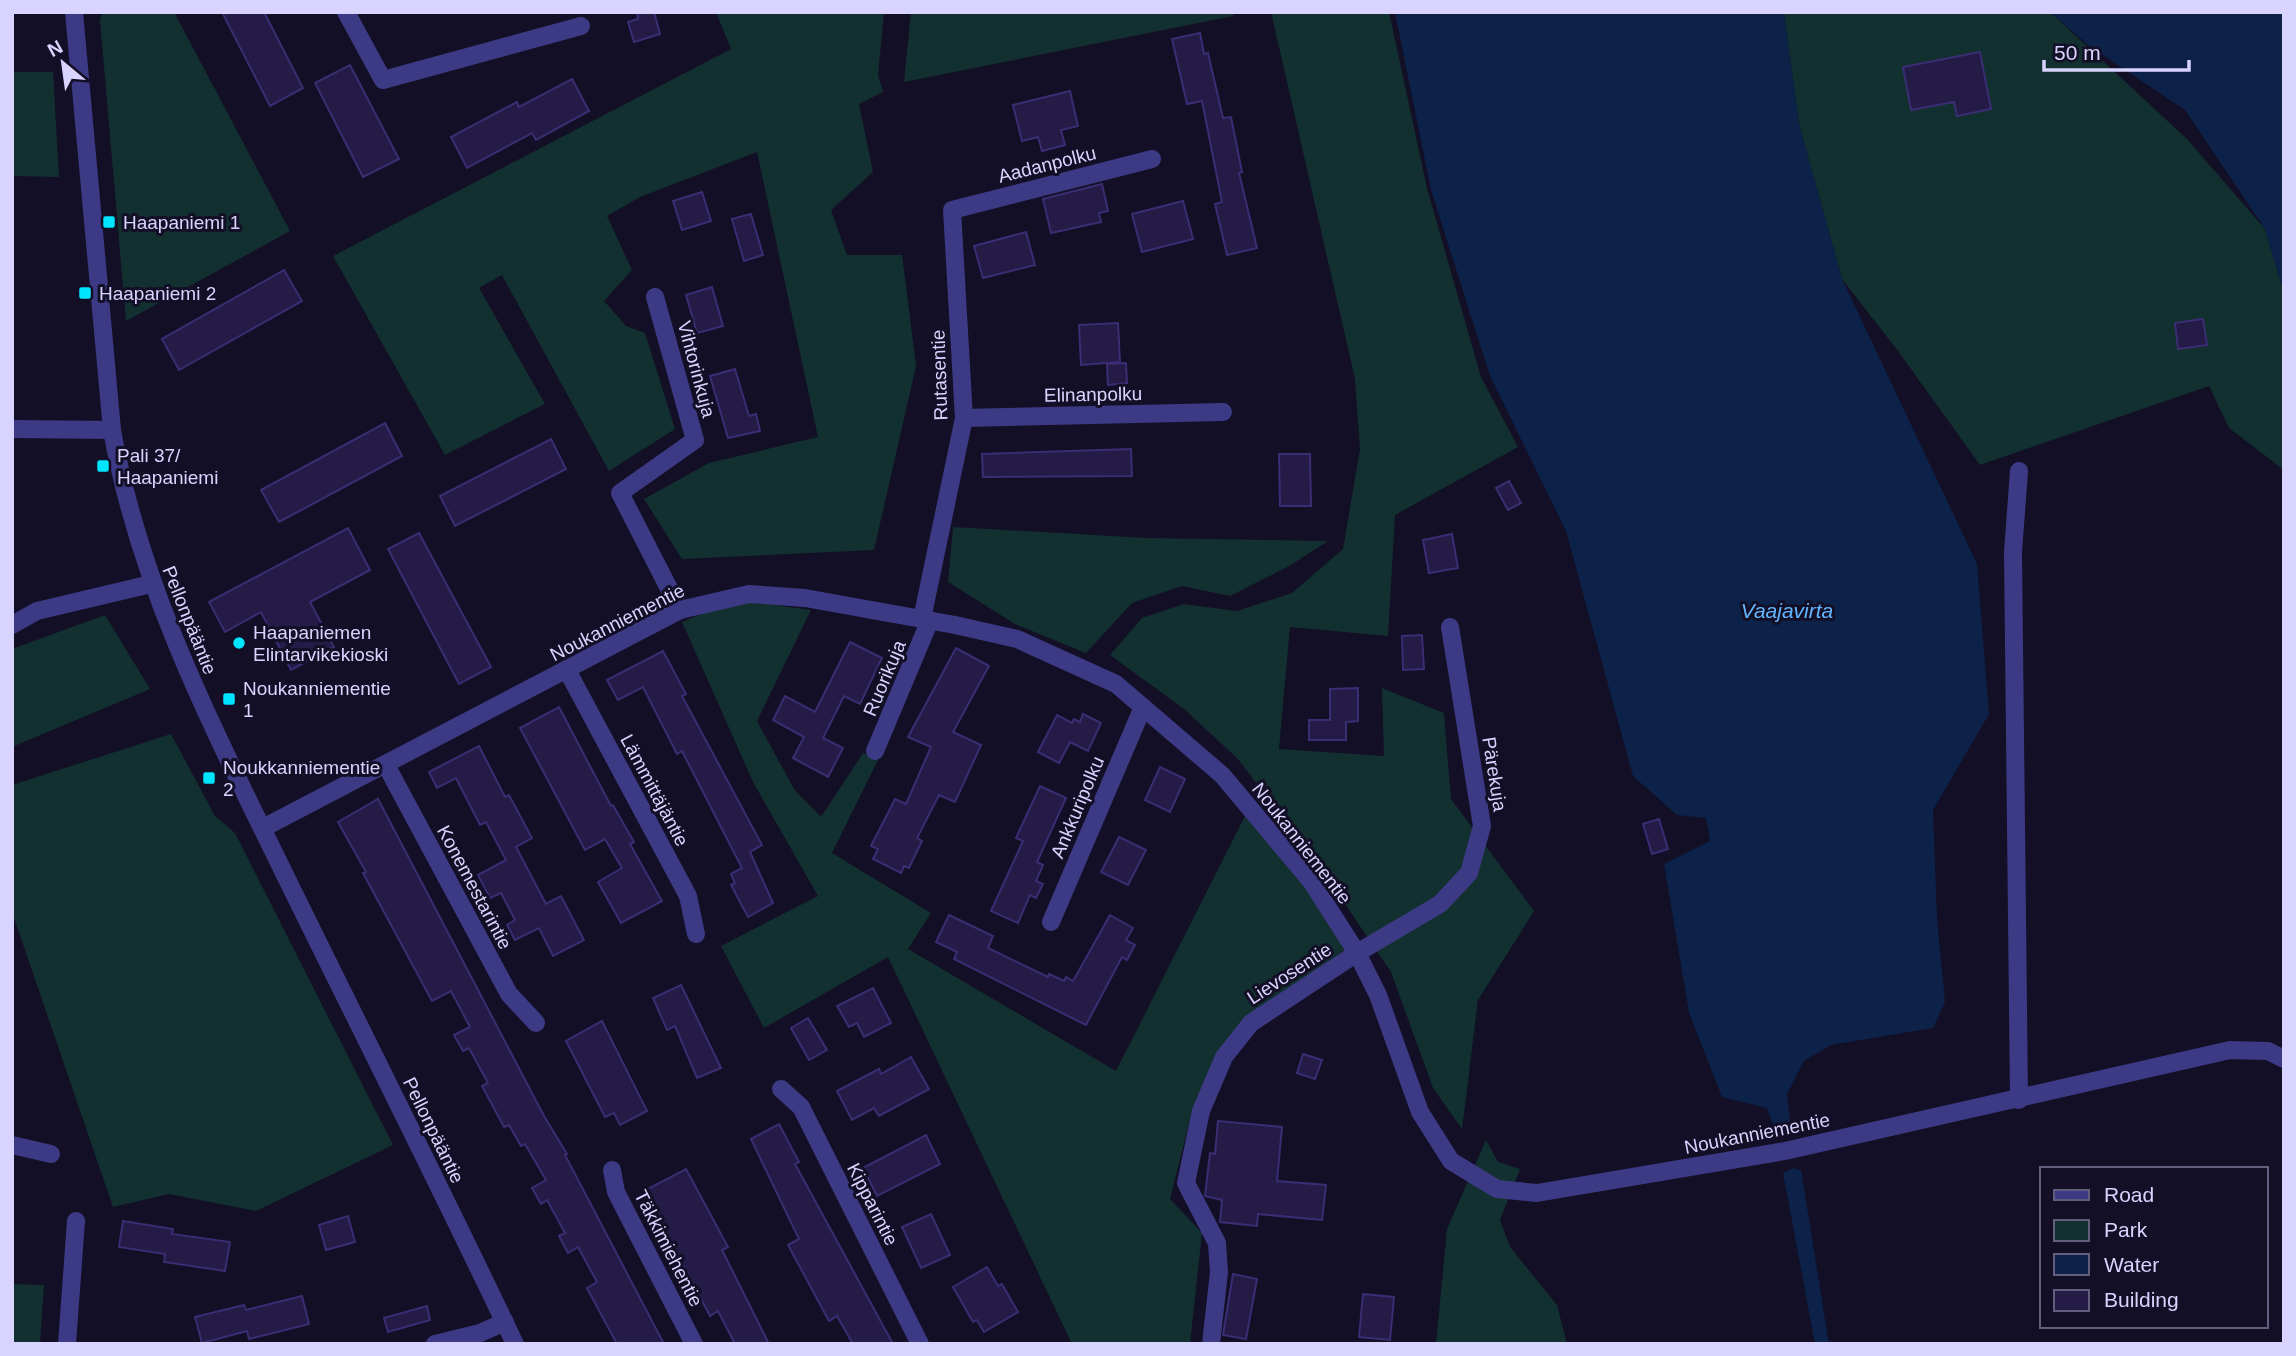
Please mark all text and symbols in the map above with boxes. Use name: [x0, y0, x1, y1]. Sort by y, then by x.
north arrow: [28, 28, 98, 98]
scale bar: [2044, 28, 2189, 72]
text: N: [44, 36, 66, 61]
text: 50 m: [2054, 41, 2101, 64]
street label: Aadanpolku: [996, 142, 1098, 187]
place label: Haapaniemi 1: [123, 212, 240, 233]
marker: Haapaniemi 1: [101, 214, 117, 230]
place label: Haapaniemi 2: [99, 283, 216, 304]
marker: Haapaniemi 2: [77, 285, 93, 301]
street label: Vihtorinkuja: [674, 319, 720, 420]
street label: Rutasentie: [927, 329, 952, 421]
street label: Elinanpolku: [1044, 383, 1142, 406]
place label: Pali 37/ Haapaniemi: [117, 445, 218, 488]
marker: Pali 37/ Haapaniemi: [95, 458, 111, 474]
street label: Pellonpääntie: [158, 563, 221, 678]
street label: Noukanniementie: [547, 580, 688, 665]
water label: Vaajavirta: [1741, 599, 1833, 622]
place label: Haapaniemen Elintarvikekioski: [253, 622, 388, 665]
marker: Haapaniemen Elintarvikekioski: [231, 635, 247, 651]
street label: Ruorikuja: [859, 637, 910, 719]
place label: Noukanniementie 1: [243, 678, 391, 721]
marker: Noukanniementie 1: [221, 691, 237, 707]
street label: Lämmittäjäntie: [616, 731, 693, 850]
street label: Pärekuja: [1478, 735, 1511, 813]
street label: Ankkuripolku: [1047, 753, 1108, 861]
place label: Noukkanniementie 2: [223, 757, 380, 800]
marker: Noukkanniementie 2: [201, 770, 217, 786]
street label: Noukanniementie: [1248, 779, 1355, 908]
street label: Konemestarintie: [433, 822, 516, 953]
street label: Lievosentie: [1243, 938, 1335, 1008]
street label: Pellonpääntie: [399, 1074, 468, 1187]
street label: Noukanniementie: [1683, 1109, 1832, 1158]
street label: Kipparintie: [843, 1159, 902, 1249]
legend: [2040, 1167, 2268, 1328]
text: Road: [2104, 1183, 2154, 1206]
street label: Täkkimiehentie: [630, 1187, 707, 1310]
text: Park: [2104, 1218, 2148, 1241]
text: Water: [2104, 1253, 2159, 1276]
text: Building: [2104, 1288, 2179, 1311]

